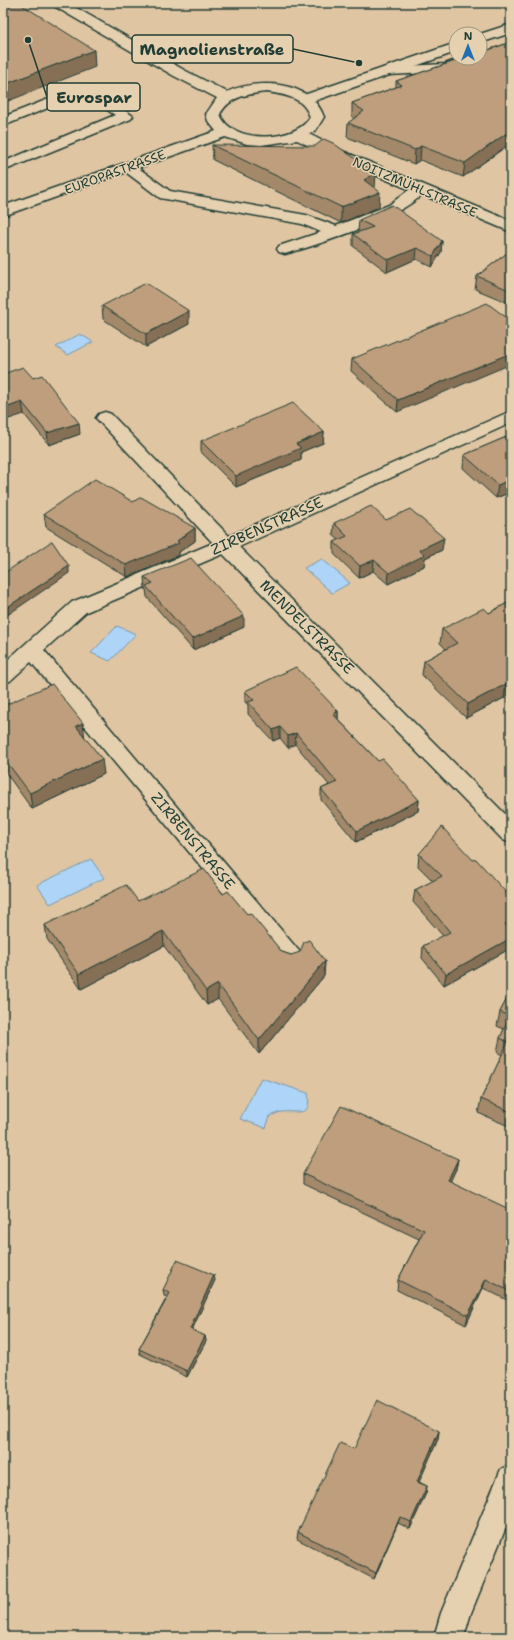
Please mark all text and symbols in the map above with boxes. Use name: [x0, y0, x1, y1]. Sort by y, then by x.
north arrow: [448, 26, 488, 66]
text: N: [464, 29, 473, 44]
callout: Magnolienstraße: [132, 35, 293, 63]
text: Magnolienstraße: [140, 39, 285, 60]
callout: Eurospar: [47, 83, 140, 111]
text: Eurospar: [56, 87, 132, 108]
street label: EUROPASTRASSE: [62, 146, 168, 198]
street label: NOITZMÜHLSTRASSE: [350, 153, 480, 221]
street label: ZIRBENSTRASSE: [208, 492, 326, 560]
street label: MENDELSTRASSE: [255, 575, 359, 679]
street label: ZIRBENSTRASSE: [146, 788, 240, 894]

